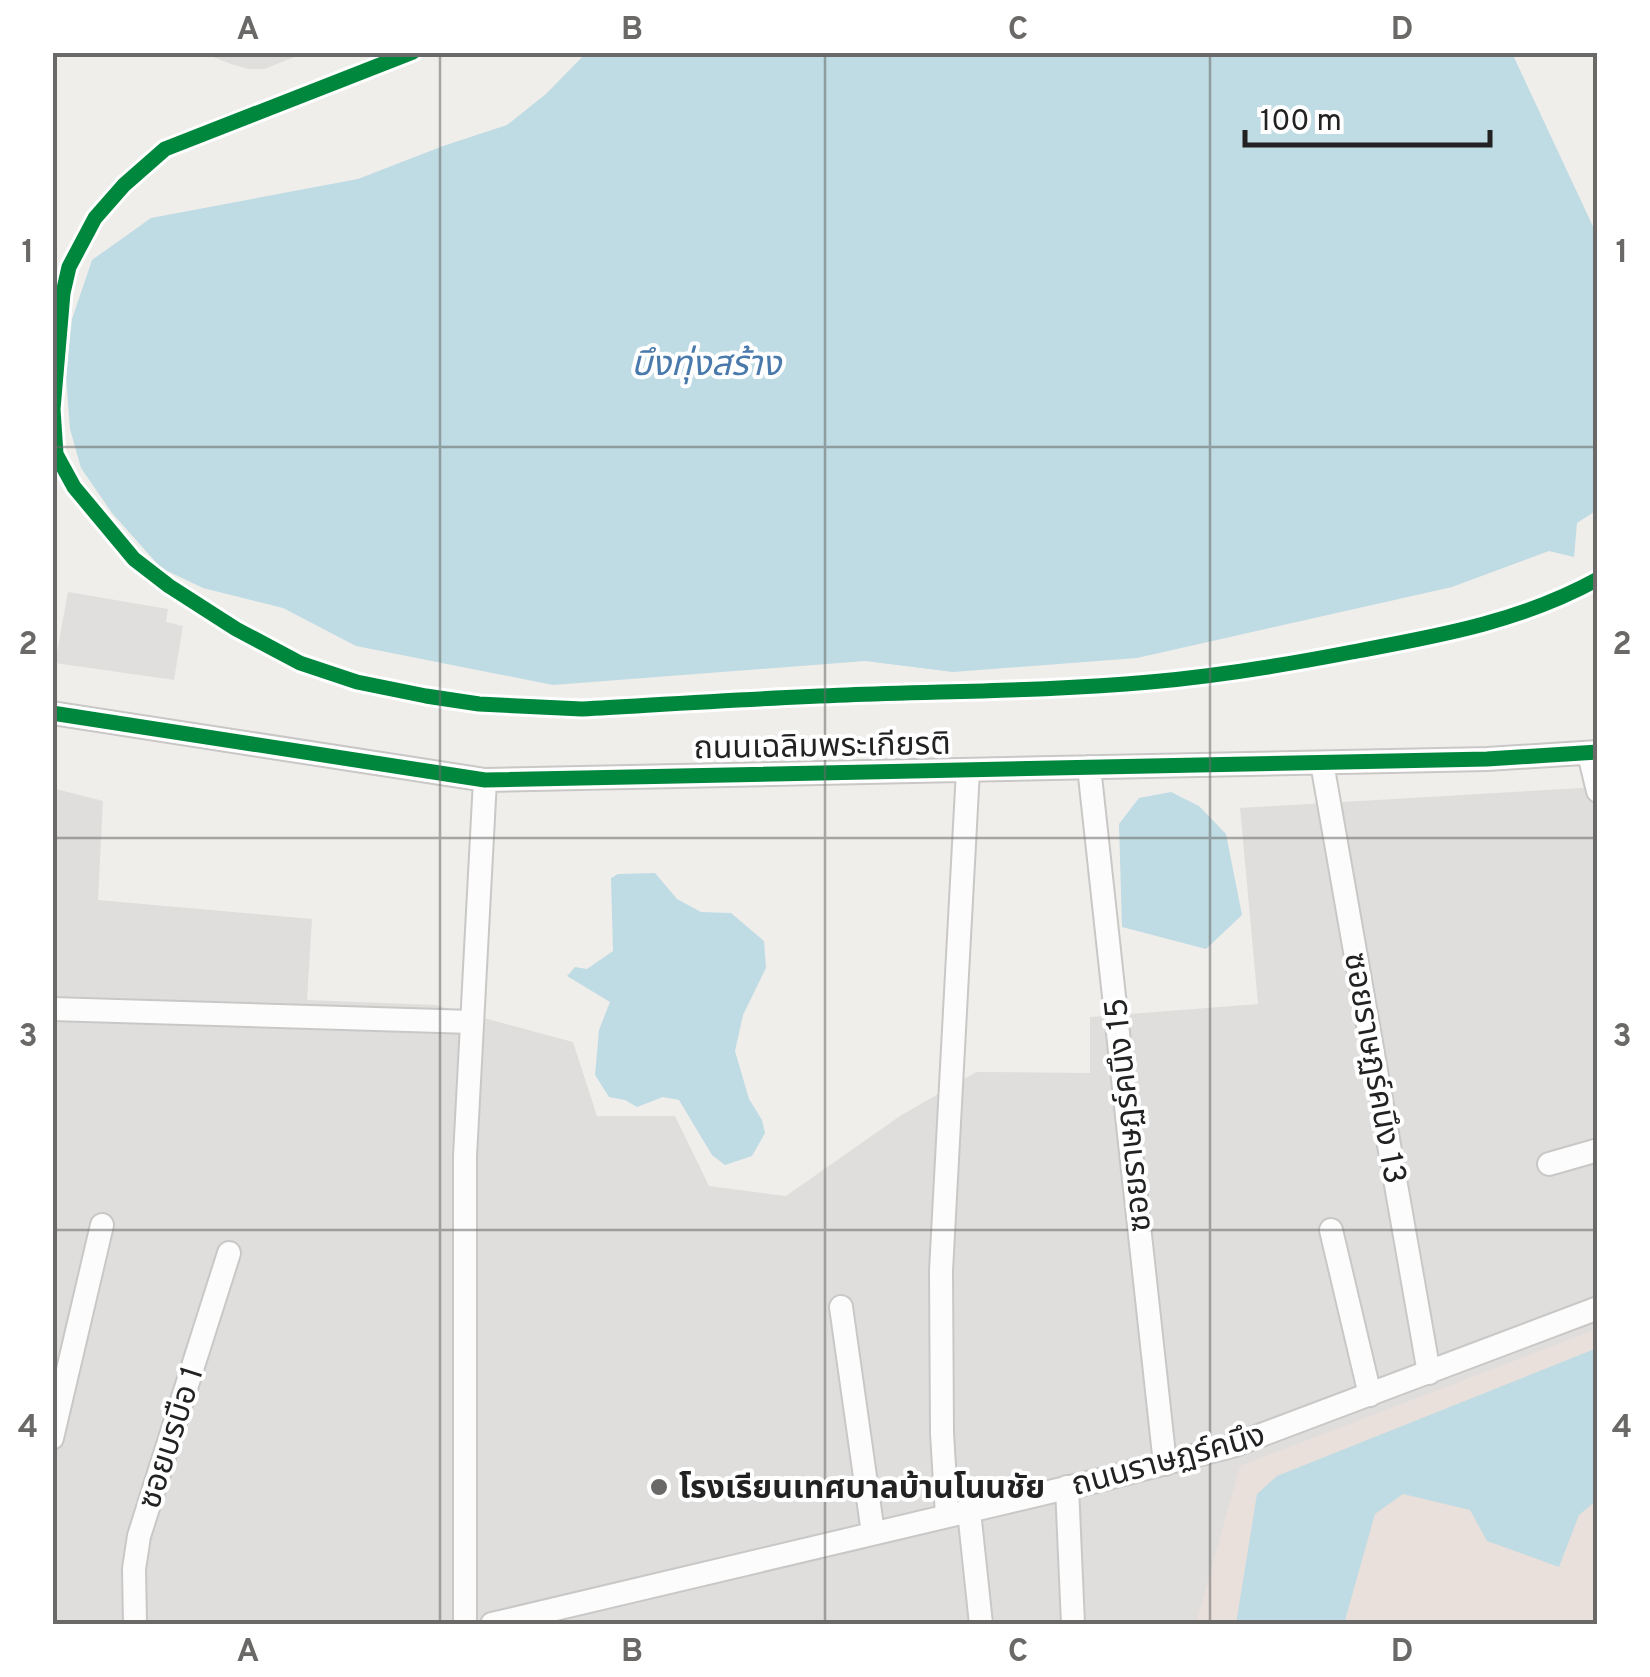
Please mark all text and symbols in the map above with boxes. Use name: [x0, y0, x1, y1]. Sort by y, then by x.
text: A: [237, 11, 259, 51]
text: B: [621, 11, 643, 51]
text: C: [1008, 11, 1028, 51]
text: D: [1391, 11, 1413, 51]
scale bar: [1245, 85, 1490, 147]
text: 100 m: [1260, 104, 1342, 141]
text: 1: [22, 234, 34, 274]
text: 1: [1616, 234, 1628, 274]
water label: บึงทุ่งสร้าง: [631, 344, 783, 388]
text: 2: [18, 626, 38, 666]
text: 2: [1612, 626, 1632, 666]
street label: ถนนเฉลิมพระเกียรติ: [693, 726, 951, 770]
street label: ซอยราษฏร์คนึง 13: [1333, 950, 1413, 1187]
street label: ซอยราษฏร์คนึง 15: [1098, 996, 1162, 1234]
text: 3: [18, 1018, 38, 1058]
text: 3: [1612, 1018, 1632, 1058]
street label: ซอยบรบือ 1: [131, 1362, 215, 1514]
text: 4: [18, 1409, 38, 1449]
text: 4: [1612, 1409, 1632, 1449]
street label: ถนนราษฏร์คนึง: [1068, 1417, 1270, 1507]
place label: โรงเรียนเทศบาลบ้านโนนชัย: [679, 1470, 1045, 1510]
marker: โรงเรียนเทศบาลบ้านโนนชัย: [648, 1476, 670, 1498]
text: A: [237, 1633, 259, 1673]
text: B: [621, 1633, 643, 1673]
text: C: [1008, 1633, 1028, 1673]
text: D: [1391, 1633, 1413, 1673]

